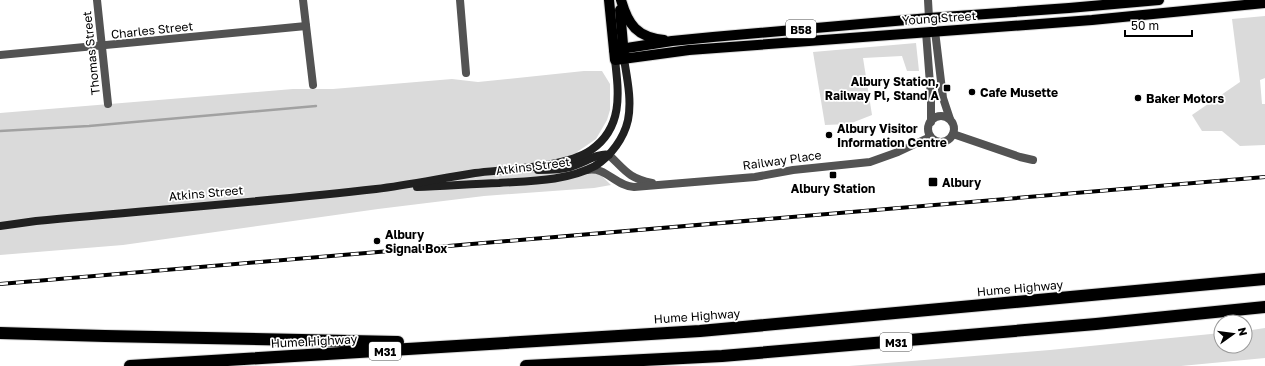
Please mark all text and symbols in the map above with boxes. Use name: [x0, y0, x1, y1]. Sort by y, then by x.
street label: Young Street: [901, 8, 977, 28]
street label: Thomas Street: [79, 10, 103, 96]
scale bar: [1125, 12, 1192, 38]
street label: Charles Street: [110, 18, 194, 42]
text: 50 m: [1131, 18, 1159, 33]
road number: B58: [786, 20, 816, 38]
place label: Albury Station, Railway Pl, Stand A: [825, 74, 939, 103]
marker: Albury Station, Railway Pl, Stand A: [942, 83, 952, 93]
place label: Cafe Musette: [980, 85, 1058, 100]
marker: Cafe Musette: [967, 87, 977, 97]
place label: Baker Motors: [1146, 91, 1224, 106]
marker: Baker Motors: [1133, 93, 1143, 103]
place label: Albury Visitor Information Centre: [837, 121, 947, 150]
marker: Albury Visitor Information Centre: [824, 130, 834, 140]
street label: Railway Place: [742, 147, 822, 173]
street label: Atkins Street: [495, 154, 571, 178]
marker: Albury Station: [828, 170, 838, 180]
place label: Albury: [942, 175, 982, 190]
marker: Albury: [927, 176, 939, 188]
place label: Albury Station: [791, 181, 875, 196]
street label: Atkins Street: [168, 182, 244, 204]
place label: Albury Signal Box: [385, 227, 447, 256]
marker: Albury Signal Box: [372, 236, 382, 246]
street label: Hume Highway: [976, 277, 1064, 299]
street label: Hume Highway: [653, 305, 741, 327]
north arrow: [1213, 314, 1253, 354]
text: N: [1236, 326, 1251, 337]
street label: Hume Highway: [270, 331, 358, 351]
road number: M31: [880, 333, 912, 351]
road number: M31: [369, 342, 401, 360]

